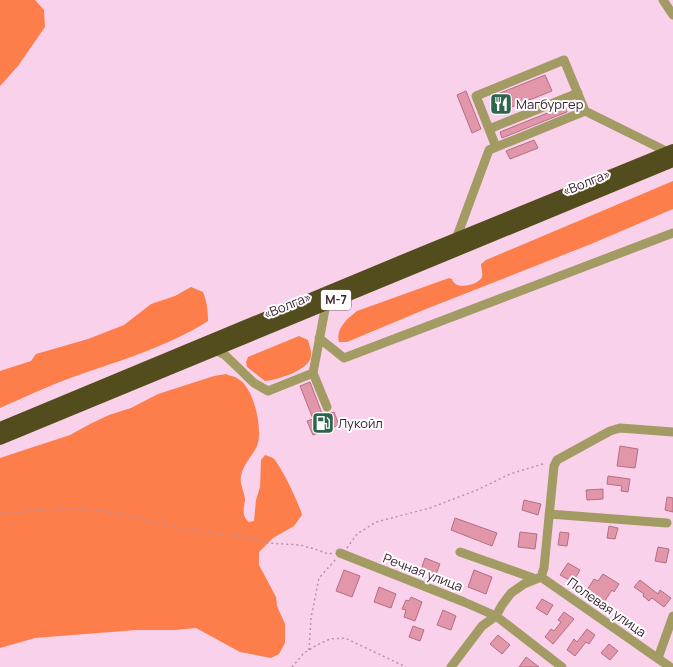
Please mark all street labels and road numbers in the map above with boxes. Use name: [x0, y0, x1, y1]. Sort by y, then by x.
street label: «Волга»: [559, 164, 613, 200]
street label: «Волга»: [260, 287, 314, 323]
road number: М-7: [321, 290, 351, 310]
street label: Речная улица: [381, 549, 465, 595]
street label: Полевая улица: [564, 573, 650, 641]

